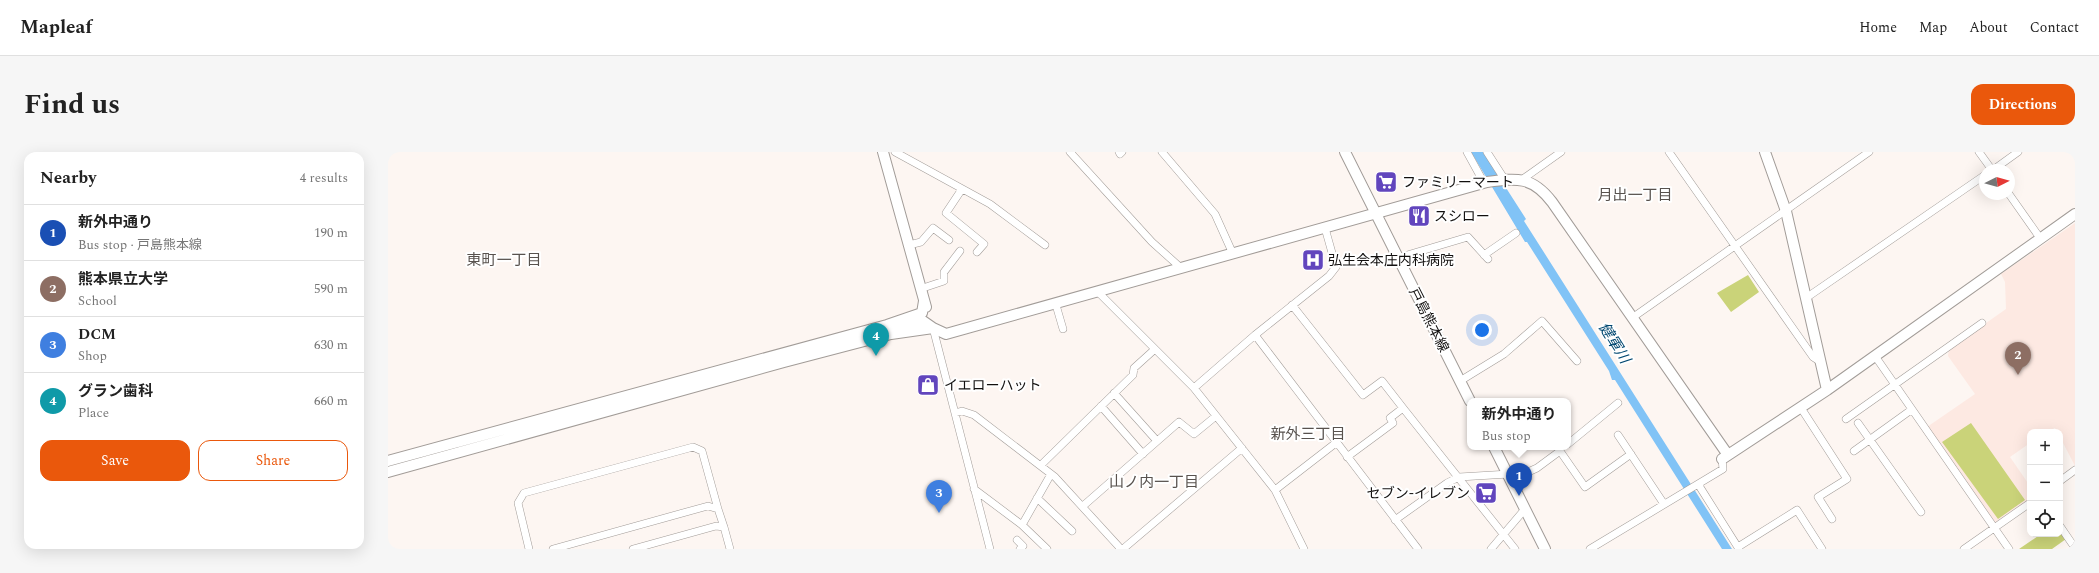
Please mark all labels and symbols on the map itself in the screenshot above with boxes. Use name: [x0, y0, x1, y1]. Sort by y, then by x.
north arrow: [1979, 164, 2015, 200]
supermarket icon: ファミリーマート: [1373, 169, 1399, 195]
place label: ファミリーマート: [1402, 172, 1514, 193]
district label: 月出一丁目: [1597, 184, 1673, 207]
restaurant icon: スシロー: [1406, 203, 1432, 229]
place label: スシロー: [1434, 206, 1490, 227]
hospital icon: 弘生会本庄内科病院: [1300, 247, 1326, 273]
district label: 東町一丁目: [466, 249, 542, 272]
place label: 弘生会本庄内科病院: [1328, 250, 1454, 271]
street label: 戸島熊本線: [1404, 284, 1454, 356]
water label: 健軍川: [1592, 318, 1637, 370]
your location: [1472, 320, 1492, 340]
pin: 4: [863, 323, 889, 356]
pin: 2: [2005, 342, 2031, 375]
shop icon: イエローハット: [915, 372, 941, 398]
place label: イエローハット: [944, 375, 1042, 396]
district label: 新外三丁目: [1270, 423, 1346, 446]
pin: 1: [1506, 463, 1532, 496]
district label: 山ノ内一丁目: [1109, 471, 1199, 494]
pin: 3: [926, 480, 952, 513]
supermarket icon: セブン-イレブン: [1473, 480, 1499, 506]
place label: セブン-イレブン: [1367, 483, 1470, 504]

